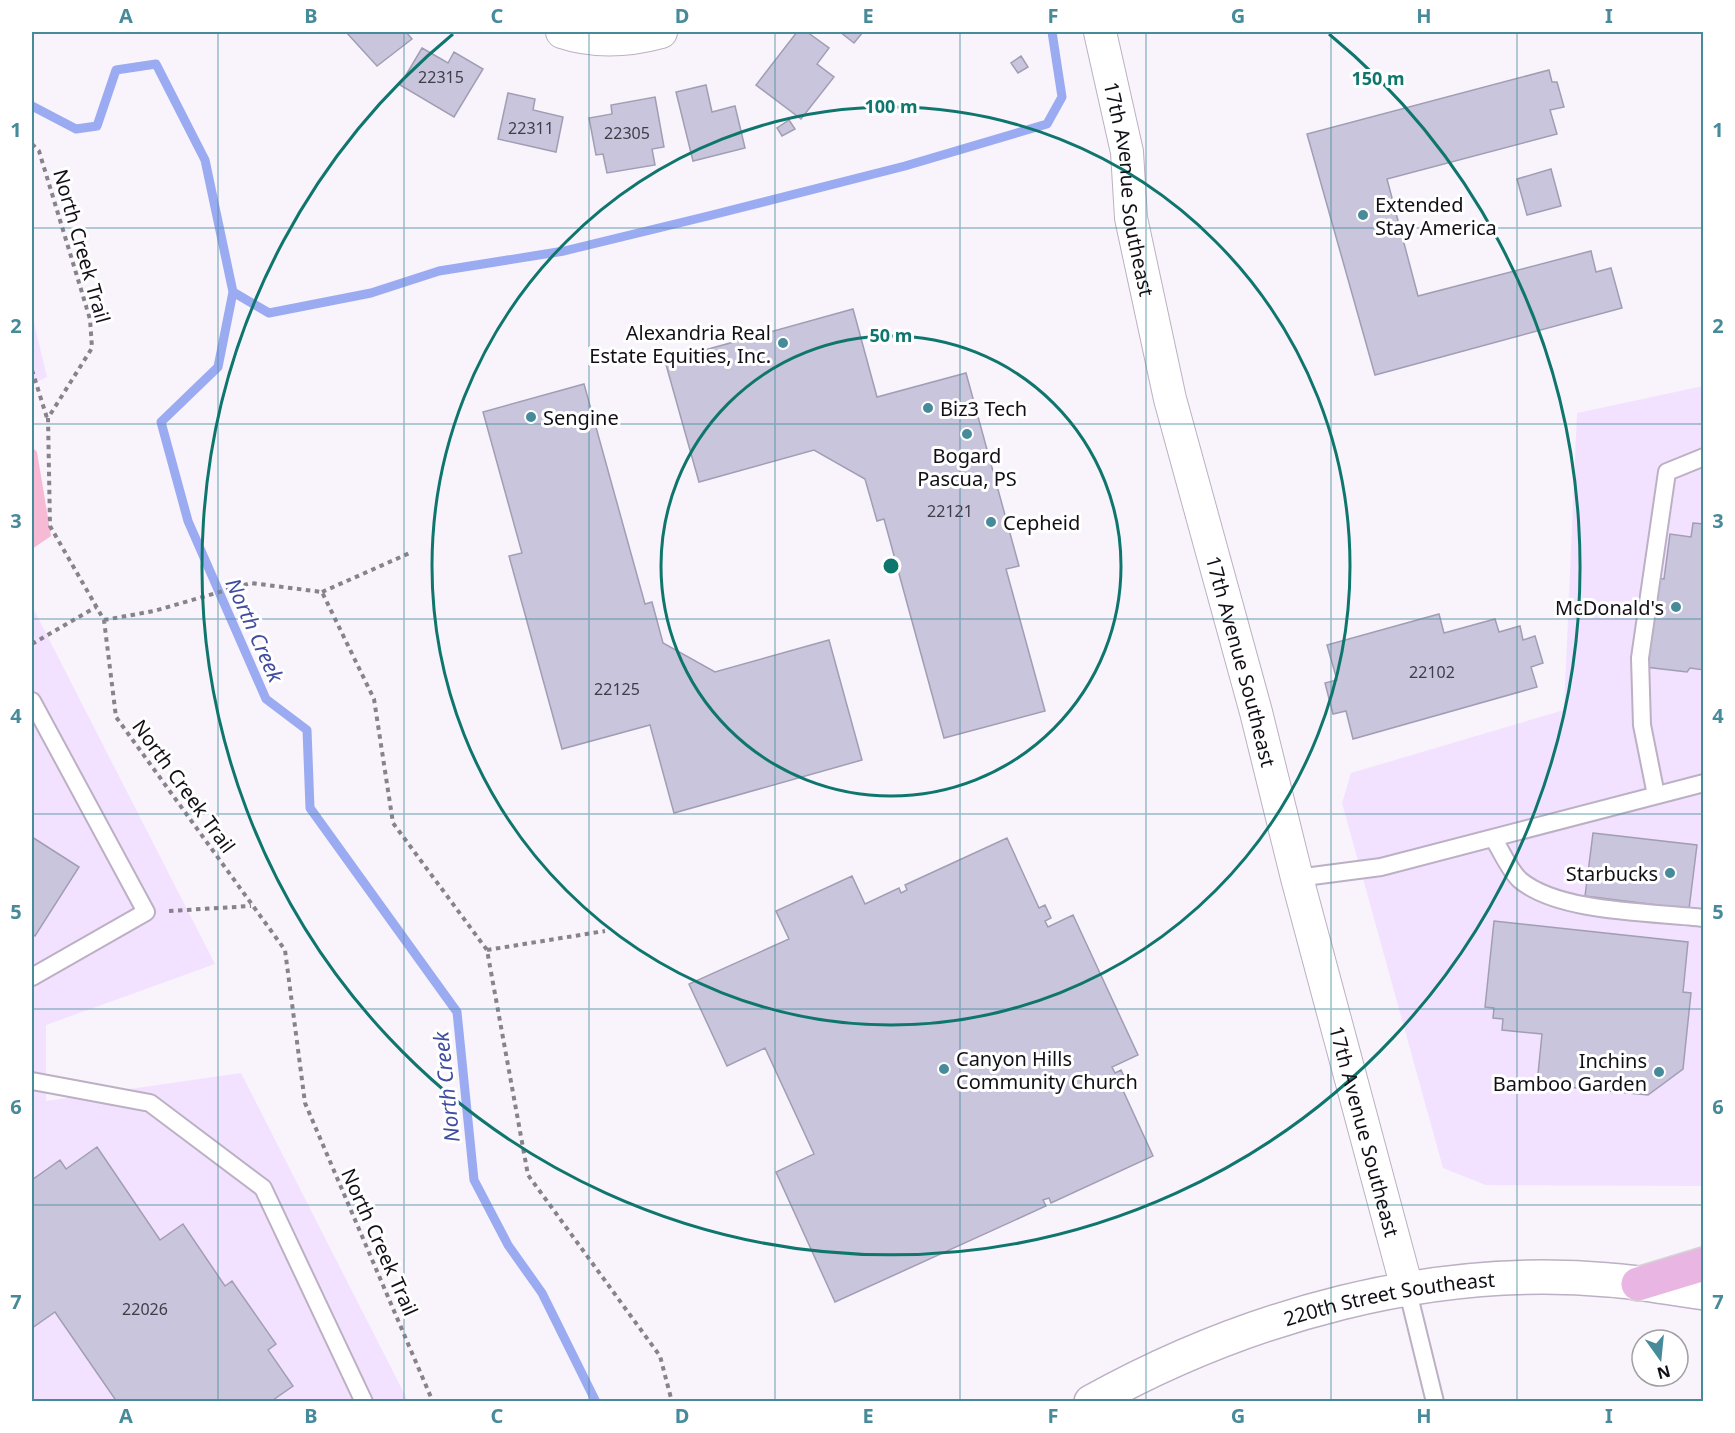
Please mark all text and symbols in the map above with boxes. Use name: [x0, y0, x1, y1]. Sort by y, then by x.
text: A: [119, 2, 133, 29]
text: B: [304, 2, 318, 29]
text: C: [491, 2, 504, 29]
text: D: [675, 2, 689, 29]
text: E: [862, 2, 874, 29]
text: F: [1048, 2, 1058, 29]
text: G: [1231, 2, 1245, 29]
text: H: [1416, 2, 1432, 29]
text: I: [1605, 2, 1613, 29]
house number: 22315: [418, 66, 464, 88]
text: 150 m: [1351, 66, 1405, 90]
street label: 17th Avenue Southeast: [1098, 79, 1161, 299]
text: 100 m: [864, 94, 918, 118]
text: 1: [10, 116, 22, 143]
text: 1: [1712, 116, 1724, 143]
house number: 22311: [508, 117, 554, 139]
house number: 22305: [604, 122, 650, 144]
street label: North Creek Trail: [47, 166, 117, 326]
place label: Extended Stay America: [1375, 191, 1497, 241]
marker: Extended Stay America: [1356, 208, 1370, 222]
text: 2: [10, 312, 22, 339]
text: 2: [1712, 312, 1724, 339]
place label: Alexandria Real Estate Equities, Inc.: [589, 319, 771, 369]
text: 50 m: [870, 323, 912, 347]
marker: Alexandria Real Estate Equities, Inc.: [776, 336, 790, 350]
place label: Biz3 Tech: [940, 395, 1027, 422]
marker: Biz3 Tech: [921, 401, 935, 415]
place label: Sengine: [543, 404, 619, 431]
marker: Sengine: [524, 410, 538, 424]
marker: Bogard Pascua, PS: [960, 427, 974, 441]
place label: Bogard Pascua, PS: [917, 442, 1017, 492]
house number: 22121: [927, 500, 973, 522]
text: 3: [10, 507, 22, 534]
text: 3: [1712, 507, 1724, 534]
place label: Cepheid: [1003, 509, 1080, 536]
marker: Cepheid: [984, 515, 998, 529]
street label: 17th Avenue Southeast: [1200, 553, 1283, 770]
centre of rings: [881, 556, 901, 576]
water label: North Creek: [220, 573, 291, 688]
place label: McDonald's: [1555, 594, 1664, 621]
marker: McDonald's: [1669, 600, 1683, 614]
house number: 22102: [1409, 661, 1455, 683]
house number: 22125: [594, 678, 640, 700]
text: 4: [10, 702, 22, 729]
text: 4: [1712, 702, 1724, 729]
street label: North Creek Trail: [126, 714, 242, 858]
place label: Starbucks: [1566, 860, 1658, 887]
marker: Starbucks: [1663, 866, 1677, 880]
text: 5: [10, 898, 22, 925]
text: 5: [1712, 898, 1724, 925]
street label: 17th Avenue Southeast: [1324, 1023, 1406, 1240]
water label: North Creek: [426, 1029, 466, 1144]
place label: Canyon Hills Community Church: [956, 1045, 1138, 1095]
place label: Inchins Bamboo Garden: [1493, 1047, 1647, 1097]
marker: Canyon Hills Community Church: [937, 1062, 951, 1076]
marker: Inchins Bamboo Garden: [1652, 1065, 1666, 1079]
text: 6: [10, 1093, 22, 1120]
text: 6: [1712, 1093, 1724, 1120]
street label: North Creek Trail: [335, 1164, 425, 1320]
street label: 220th Street Southeast: [1280, 1265, 1495, 1332]
text: 7: [10, 1288, 22, 1315]
text: 7: [1712, 1288, 1724, 1315]
house number: 22026: [122, 1298, 168, 1320]
north arrow: [1630, 1328, 1690, 1388]
text: N: [1655, 1360, 1673, 1385]
text: A: [119, 1402, 133, 1429]
text: B: [304, 1402, 318, 1429]
text: C: [491, 1402, 504, 1429]
text: D: [675, 1402, 689, 1429]
text: E: [862, 1402, 874, 1429]
text: F: [1048, 1402, 1058, 1429]
text: G: [1231, 1402, 1245, 1429]
text: H: [1416, 1402, 1432, 1429]
text: I: [1605, 1402, 1613, 1429]

